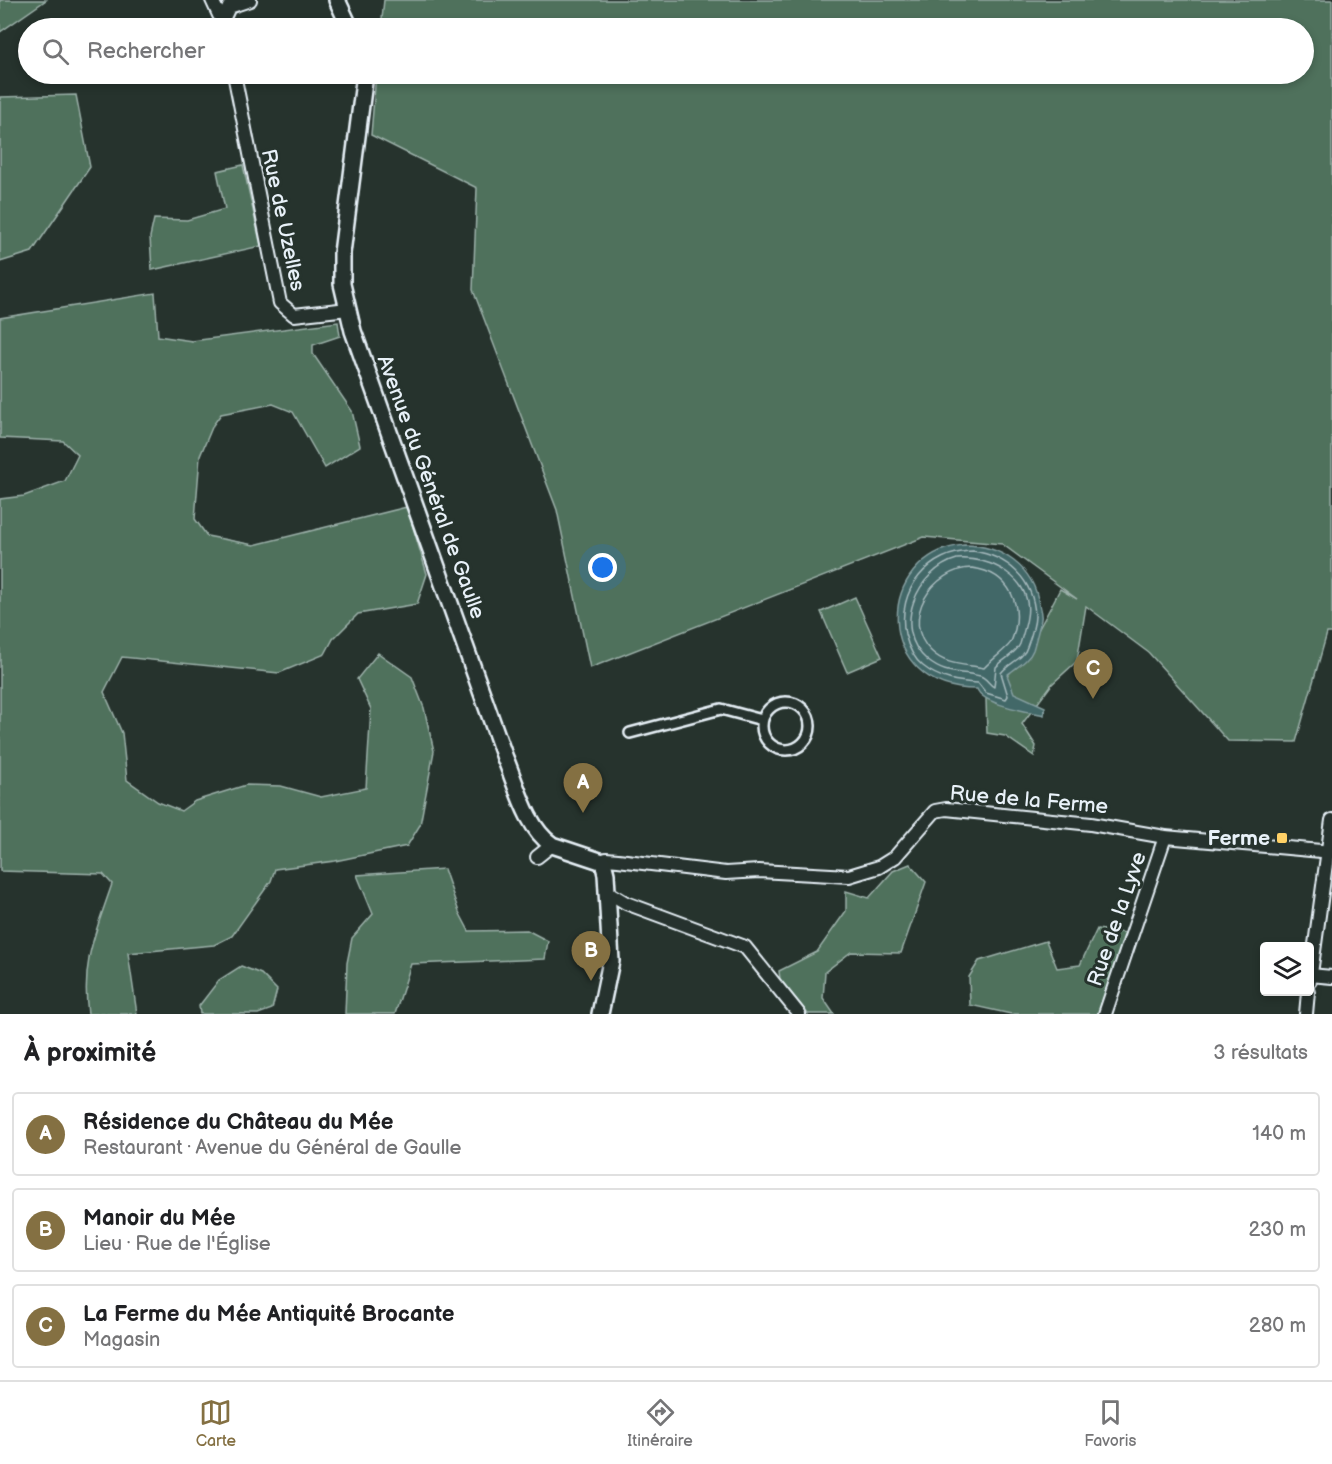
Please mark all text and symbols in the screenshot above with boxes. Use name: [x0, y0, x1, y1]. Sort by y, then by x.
search box: [18, 18, 1314, 84]
icon: search: [39, 35, 72, 68]
text: Rechercher: [87, 38, 205, 65]
street label: Rue de Uzelles: [256, 147, 310, 293]
street label: Avenue du Général de Gaulle: [372, 352, 490, 622]
your location: [588, 553, 617, 582]
pin: C: [1074, 650, 1112, 699]
pin: A: [564, 764, 602, 813]
street label: Rue de la Ferme: [949, 781, 1109, 819]
place label: Ferme: [1207, 826, 1270, 851]
marker: Ferme: [1275, 831, 1289, 845]
street label: Rue de la Lyve: [1082, 849, 1152, 989]
pin: B: [572, 932, 610, 981]
map controls: [1260, 942, 1314, 996]
button: layers: [1260, 942, 1314, 996]
text: À proximité: [24, 1038, 156, 1069]
text: 3 résultats: [1213, 1041, 1308, 1065]
text: Résidence du Château du Mée: [83, 1109, 394, 1136]
text: A: [39, 1122, 52, 1146]
text: 140 m: [1252, 1122, 1306, 1146]
text: Restaurant · Avenue du Général de Gaulle: [83, 1136, 461, 1160]
text: Manoir du Mée: [83, 1205, 235, 1232]
text: B: [38, 1218, 53, 1242]
text: 230 m: [1249, 1218, 1306, 1242]
text: Lieu · Rue de l'Église: [83, 1232, 271, 1256]
text: La Ferme du Mée Antiquité Brocante: [83, 1301, 454, 1328]
text: C: [38, 1314, 53, 1338]
text: 280 m: [1249, 1314, 1306, 1338]
text: Magasin: [83, 1328, 160, 1352]
tab: Carte: [196, 1396, 236, 1451]
tab: Itinéraire: [627, 1396, 693, 1451]
tab: Favoris: [1084, 1396, 1136, 1451]

